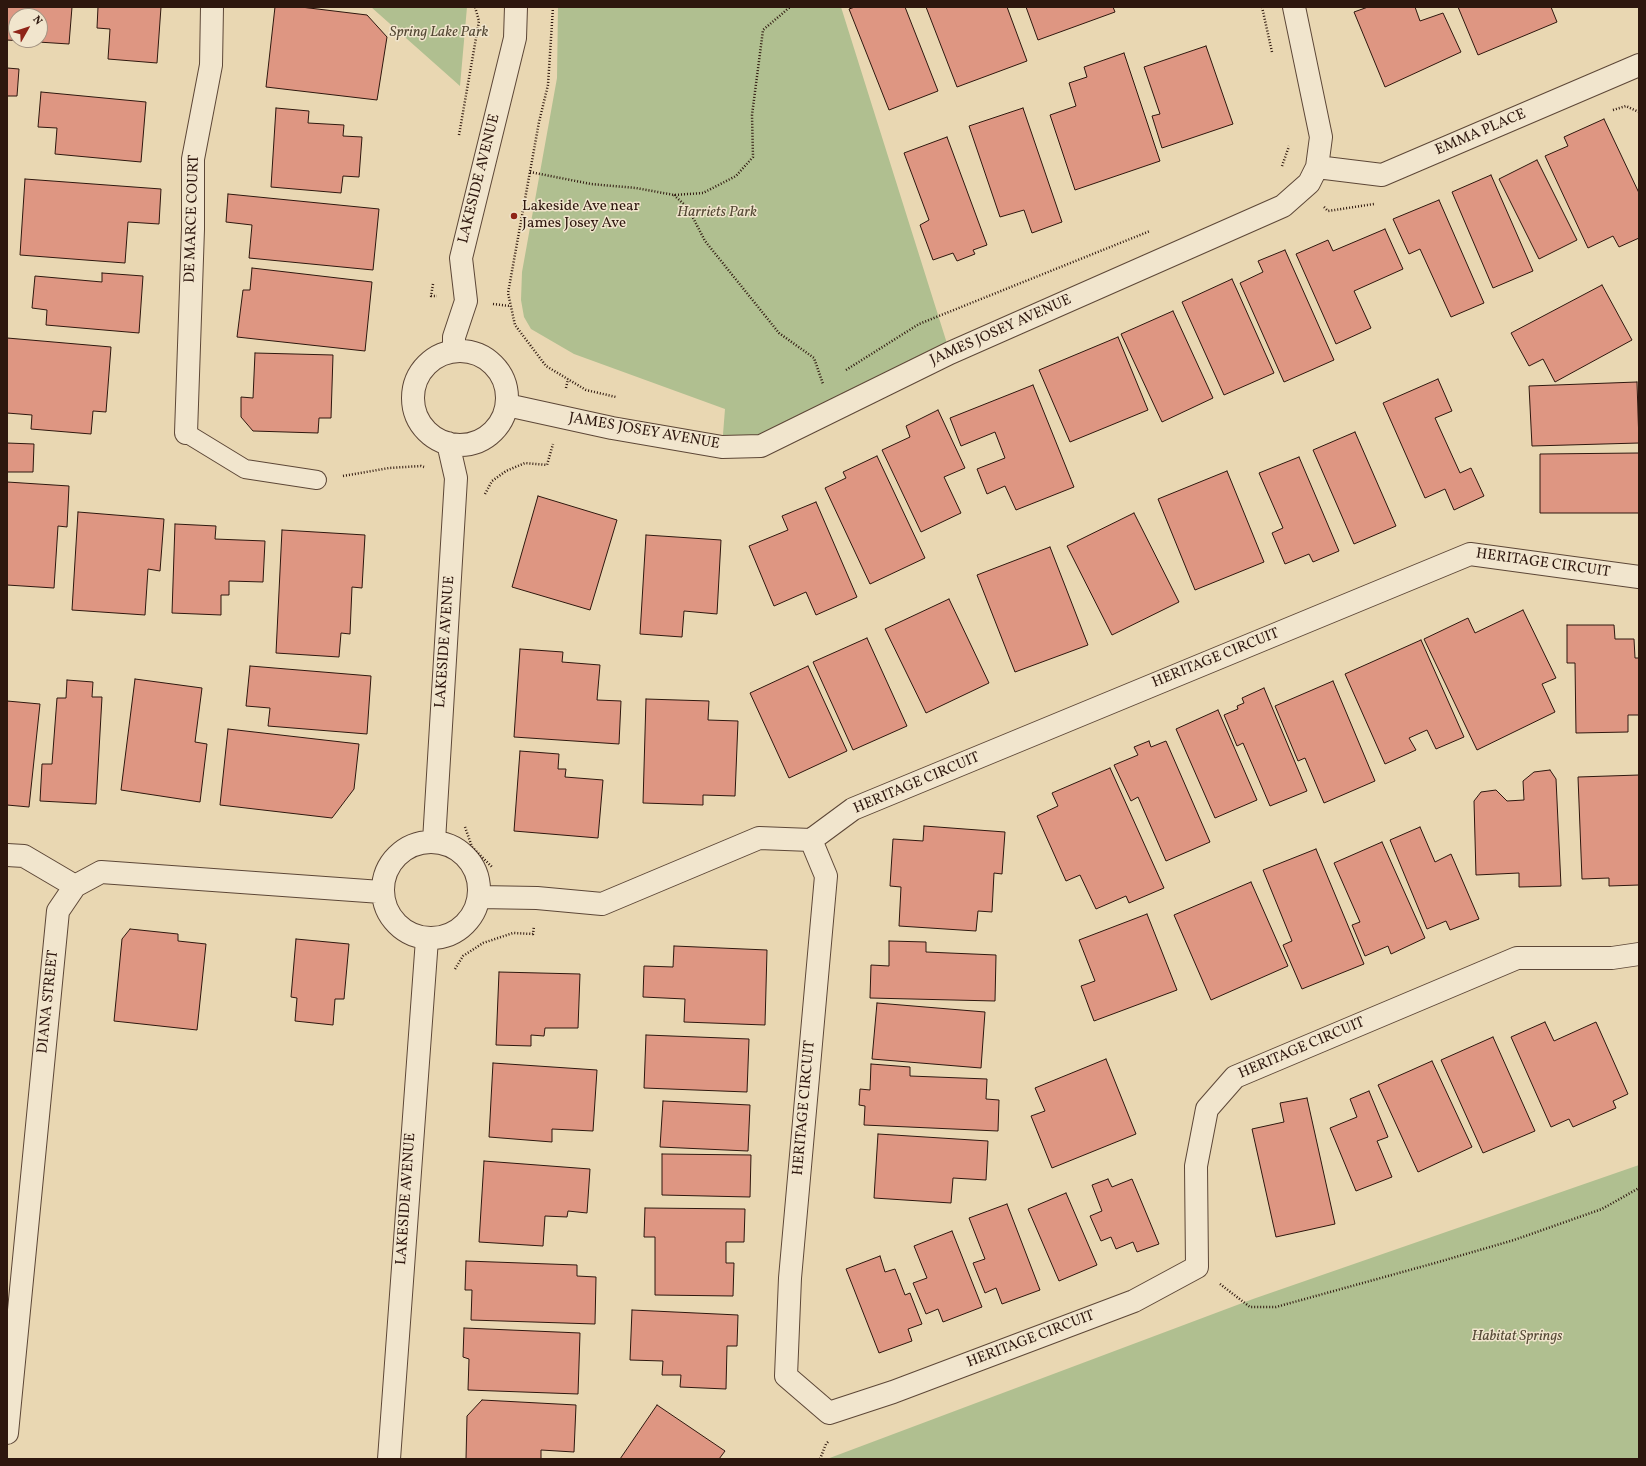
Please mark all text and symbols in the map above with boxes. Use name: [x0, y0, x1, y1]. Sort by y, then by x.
north arrow: [8, 8, 48, 48]
text: N: [29, 13, 45, 29]
park label: Spring Lake Park: [390, 24, 488, 42]
street label: EMMA PLACE: [1433, 106, 1529, 160]
street label: LAKESIDE AVENUE: [455, 112, 505, 246]
street label: DE MARCE COURT: [182, 155, 204, 283]
place label: Lakeside Ave near James Josey Ave: [522, 198, 640, 233]
park label: Harriets Park: [677, 204, 757, 222]
marker: Lakeside Ave near James Josey Ave: [509, 211, 519, 221]
street label: JAMES JOSEY AVENUE: [927, 292, 1075, 370]
street label: JAMES JOSEY AVENUE: [567, 410, 721, 454]
street label: HERITAGE CIRCUIT: [1475, 546, 1611, 582]
street label: LAKESIDE AVENUE: [432, 575, 460, 709]
street label: HERITAGE CIRCUIT: [1150, 625, 1282, 693]
street label: HERITAGE CIRCUIT: [851, 749, 983, 819]
street label: DIANA STREET: [35, 949, 63, 1055]
street label: HERITAGE CIRCUIT: [1236, 1014, 1368, 1084]
street label: HERITAGE CIRCUIT: [790, 1040, 820, 1176]
street label: LAKESIDE AVENUE: [393, 1132, 421, 1266]
street label: HERITAGE CIRCUIT: [965, 1307, 1097, 1373]
park label: Habitat Springs: [1471, 1328, 1563, 1346]

